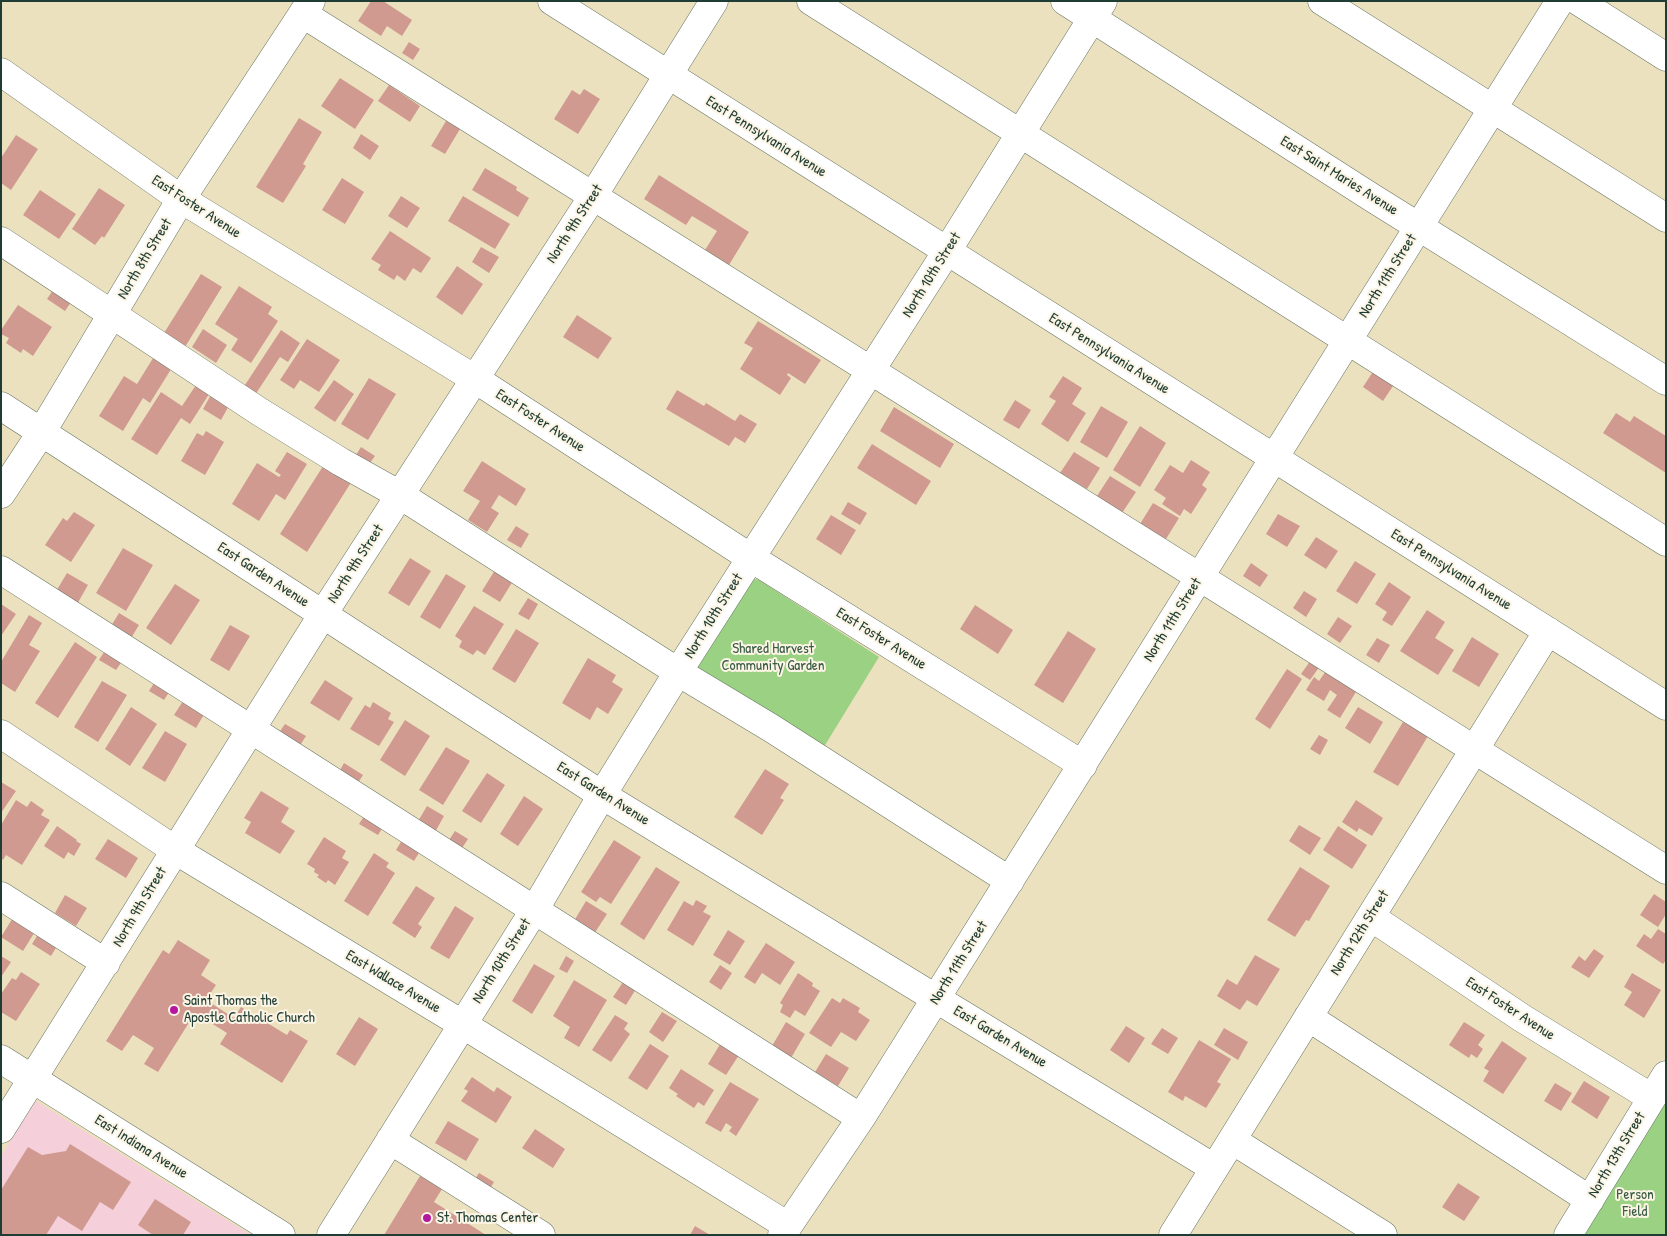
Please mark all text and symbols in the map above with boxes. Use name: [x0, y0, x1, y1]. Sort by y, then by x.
street label: East Pennsylvania Avenue: [702, 93, 830, 181]
street label: East Saint Maries Avenue: [1277, 132, 1401, 220]
street label: East Foster Avenue: [148, 171, 244, 243]
street label: North 9th Street: [543, 181, 607, 267]
street label: North 8th Street: [114, 215, 176, 303]
street label: North 10th Street: [899, 229, 965, 321]
street label: North 11th Street: [1355, 231, 1421, 321]
street label: East Pennsylvania Avenue: [1045, 310, 1173, 398]
street label: East Foster Avenue: [492, 385, 588, 457]
street label: North 9th Street: [324, 521, 388, 607]
street label: East Pennsylvania Avenue: [1387, 526, 1515, 614]
street label: East Garden Avenue: [214, 539, 312, 611]
street label: North 10th Street: [681, 570, 747, 662]
street label: North 11th Street: [1140, 575, 1206, 665]
street label: East Foster Avenue: [833, 604, 929, 674]
park label: Shared Harvest Community Garden: [721, 640, 825, 675]
street label: East Garden Avenue: [553, 758, 653, 830]
street label: North 9th Street: [109, 864, 171, 950]
street label: North 12th Street: [1327, 887, 1393, 979]
street label: North 10th Street: [469, 915, 535, 1007]
street label: North 11th Street: [926, 918, 992, 1008]
street label: East Wallace Avenue: [342, 947, 444, 1017]
street label: East Foster Avenue: [1462, 973, 1558, 1045]
place label: Saint Thomas the Apostle Catholic Church: [184, 992, 315, 1027]
street label: East Garden Avenue: [950, 1002, 1050, 1072]
marker: Saint Thomas the Apostle Catholic Church: [168, 1004, 180, 1016]
street label: North 13th Street: [1584, 1109, 1650, 1201]
street label: East Indiana Avenue: [91, 1111, 191, 1183]
park label: Person Field: [1616, 1186, 1654, 1221]
place label: St. Thomas Center: [437, 1209, 538, 1227]
marker: St. Thomas Center: [421, 1212, 433, 1224]

